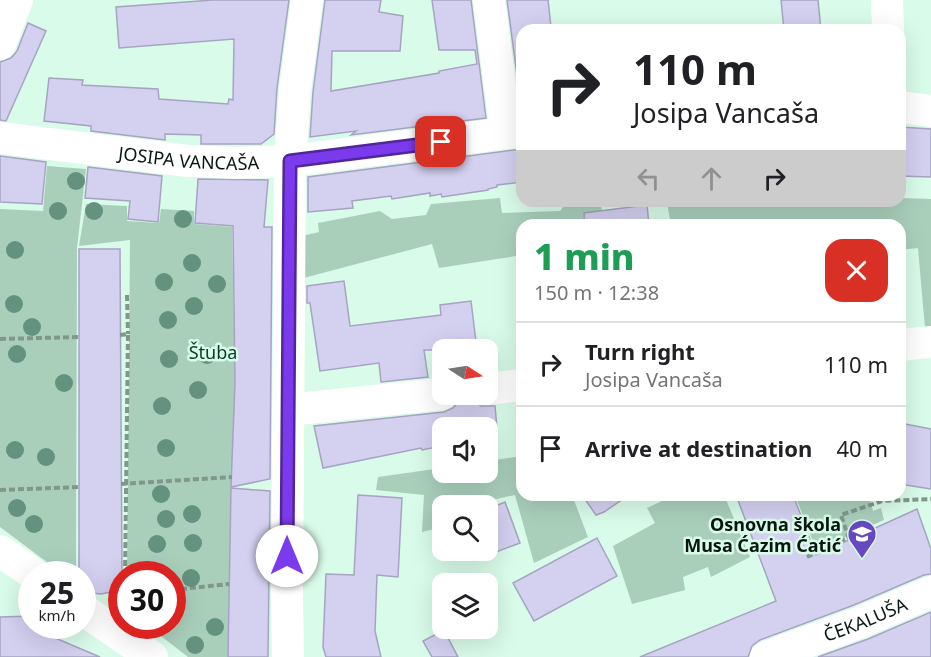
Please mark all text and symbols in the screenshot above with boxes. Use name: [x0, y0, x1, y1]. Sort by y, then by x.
text: 110 m: [633, 40, 757, 97]
icon: right: [534, 48, 612, 126]
text: Josipa Vancaša: [633, 94, 819, 131]
pin: [415, 116, 466, 167]
icon: arrive: [424, 125, 457, 158]
street label: JOSIPA VANCAŠA: [115, 140, 260, 175]
icon: left: [632, 162, 665, 195]
icon: ahead: [695, 162, 728, 195]
icon: right: [758, 162, 791, 195]
text: 1 min: [534, 232, 635, 281]
button: close: [825, 239, 888, 302]
text: 150 m · 12:38: [534, 279, 659, 306]
text: Turn right: [585, 336, 695, 366]
north arrow: [432, 339, 498, 405]
map controls: [432, 339, 498, 639]
park label: Štuba: [189, 340, 237, 364]
icon: right: [534, 348, 567, 381]
text: 110 m: [824, 349, 888, 379]
text: Josipa Vancaša: [585, 366, 723, 393]
button: sound: [432, 417, 498, 483]
icon: arrive: [534, 432, 567, 465]
text: Arrive at destination: [585, 433, 812, 463]
text: 40 m: [837, 433, 888, 463]
button: search: [432, 495, 498, 561]
place label: Osnovna škola Musa Ćazim Ćatić: [684, 512, 841, 557]
school or university icon: Osnovna škola Musa Ćazim Ćatić: [846, 518, 878, 560]
position arrow: [255, 524, 319, 588]
speed limit sign: 30: [108, 561, 186, 639]
text: 25: [40, 572, 74, 613]
button: layers: [432, 573, 498, 639]
street label: ČEKALUŠA: [820, 592, 911, 647]
text: km/h: [39, 605, 75, 625]

